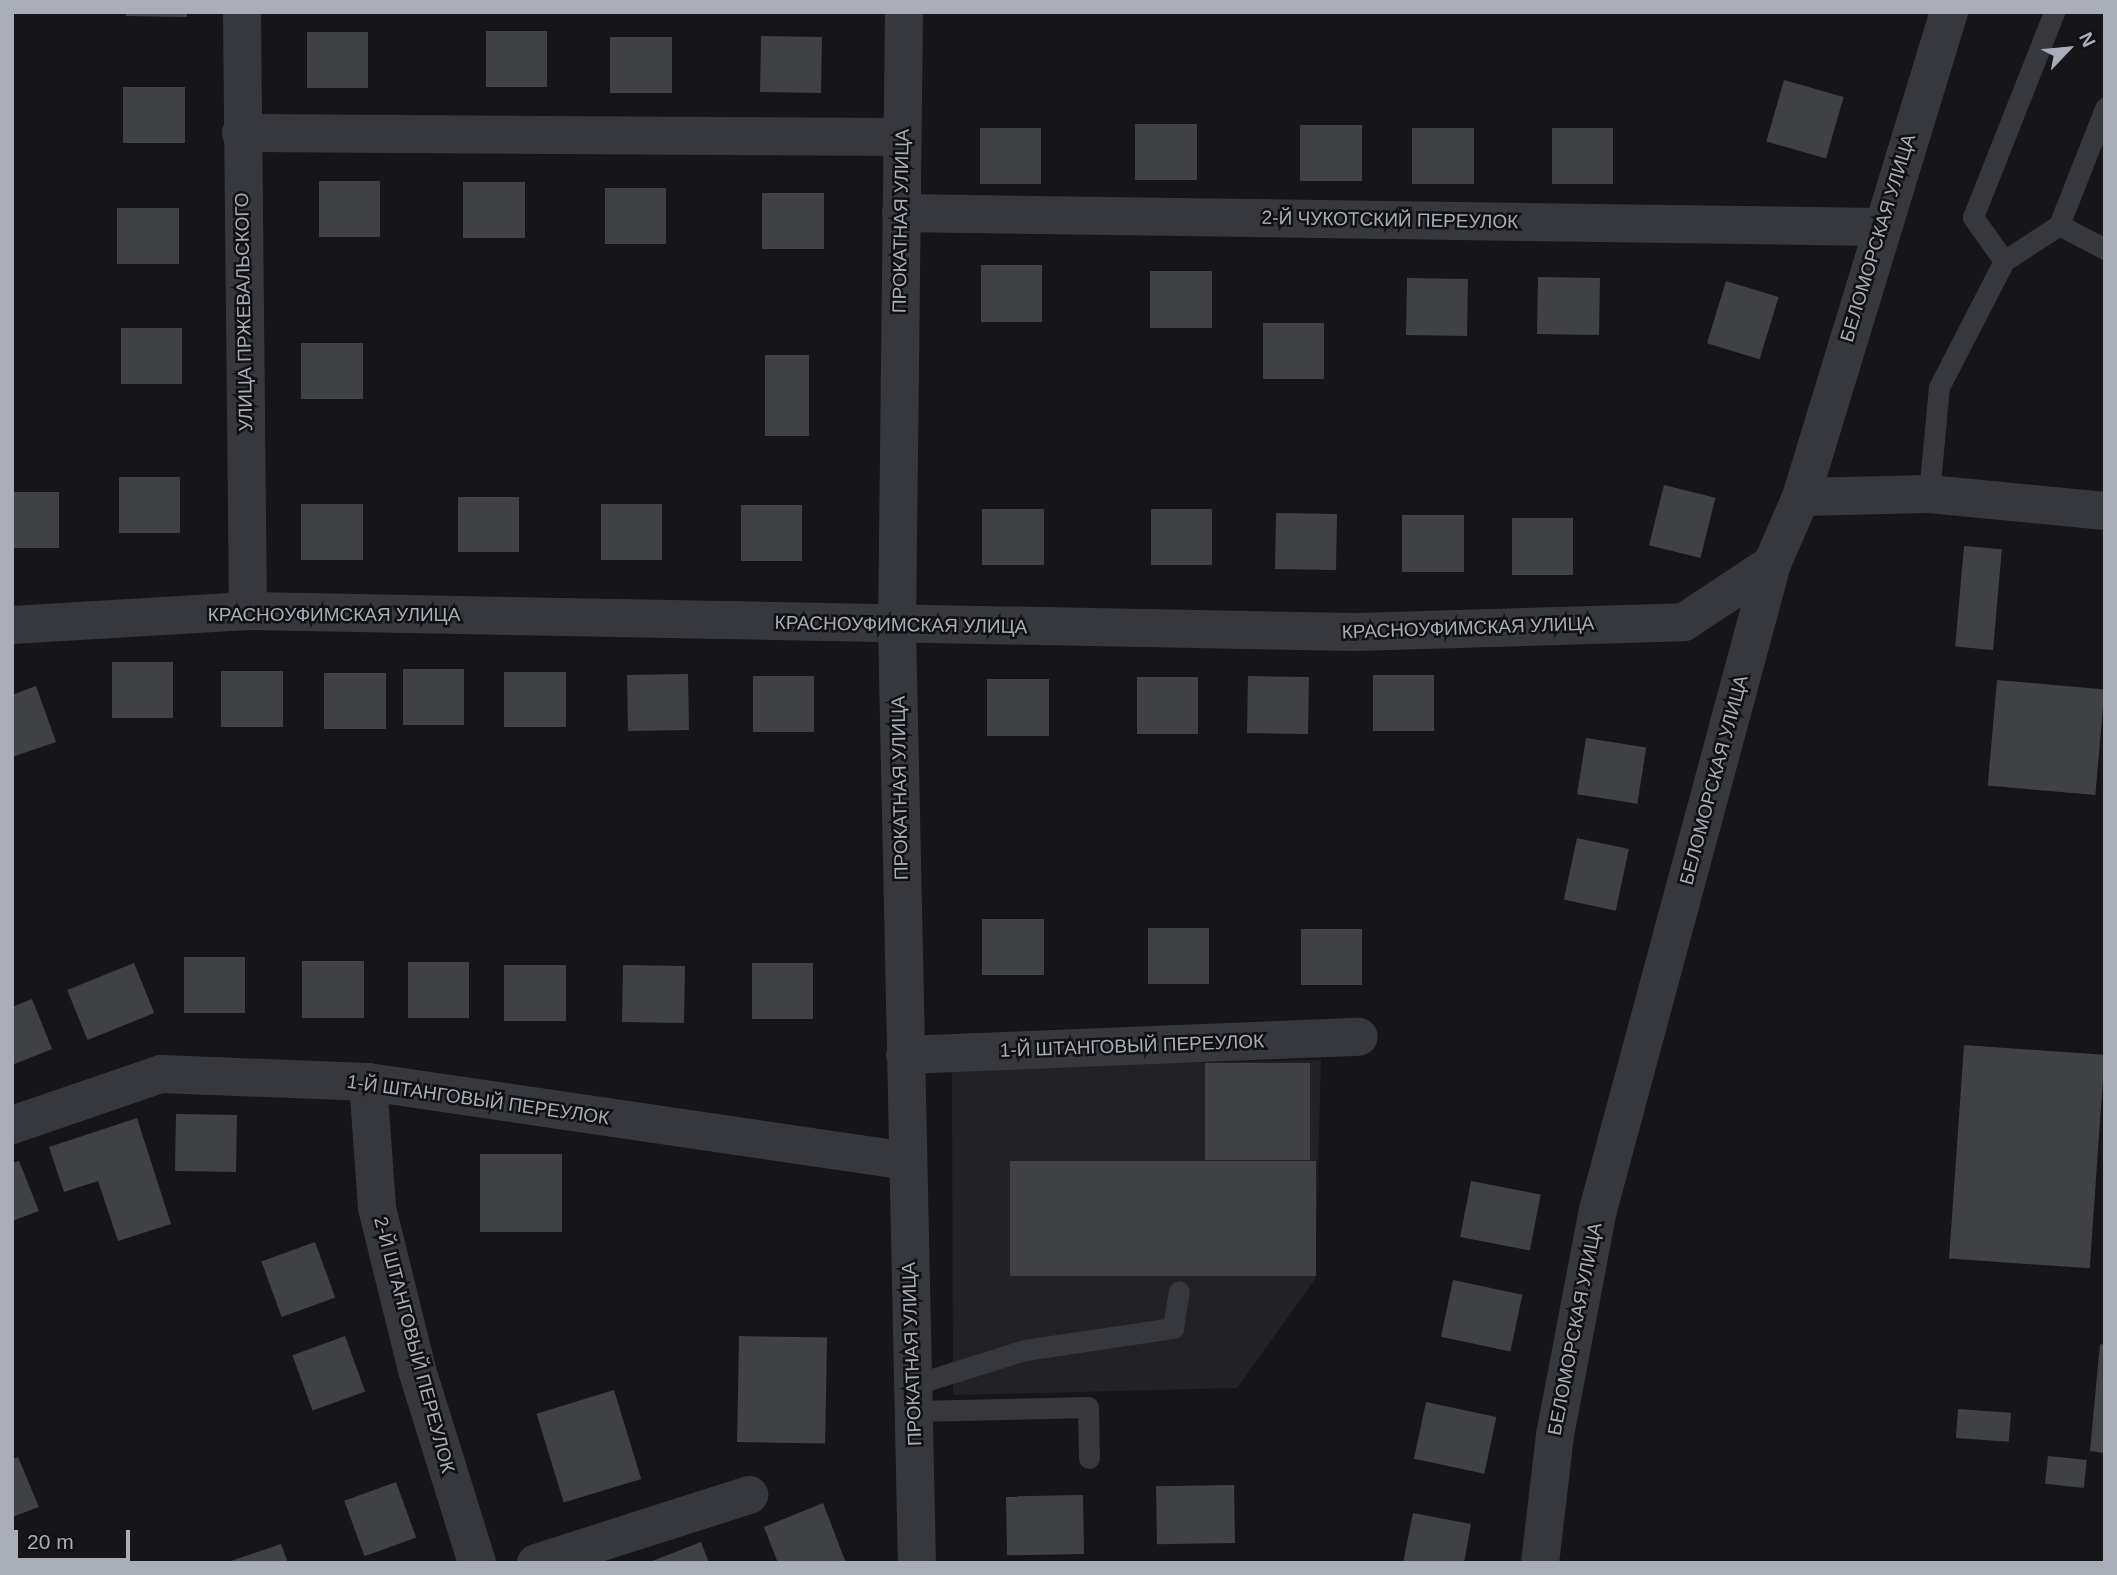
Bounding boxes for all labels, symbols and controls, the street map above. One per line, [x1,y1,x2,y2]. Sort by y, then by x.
north arrow [2033,14,2103,84]
text: N [2075,29,2100,50]
street label: ПРОКАТНАЯ УЛИЦА [888,129,914,313]
street label: БЕЛОМОРСКАЯ УЛИЦА [1835,131,1921,345]
street label: УЛИЦА ПРЖЕВАЛЬСКОГО [231,192,257,432]
street label: 2-Й ЧУКОТСКИЙ ПЕРЕУЛОК [1262,206,1518,234]
street label: КРАСНОУФИМСКАЯ УЛИЦА [208,604,460,626]
street label: КРАСНОУФИМСКАЯ УЛИЦА [774,611,1028,639]
street label: КРАСНОУФИМСКАЯ УЛИЦА [1341,612,1595,644]
street label: БЕЛОМОРСКАЯ УЛИЦА [1675,673,1753,887]
street label: ПРОКАТНАЯ УЛИЦА [887,696,913,880]
street label: 1-Й ШТАНГОВЫЙ ПЕРЕУЛОК [999,1030,1265,1062]
street label: 1-Й ШТАНГОВЫЙ ПЕРЕУЛОК [345,1070,611,1130]
street label: 2-Й ШТАНГОВЫЙ ПЕРЕУЛОК [369,1214,459,1476]
street label: БЕЛОМОРСКАЯ УЛИЦА [1543,1221,1607,1437]
street label: ПРОКАТНАЯ УЛИЦА [897,1262,927,1446]
scale bar [18,1516,133,1560]
text: 20 m [27,1530,74,1553]

